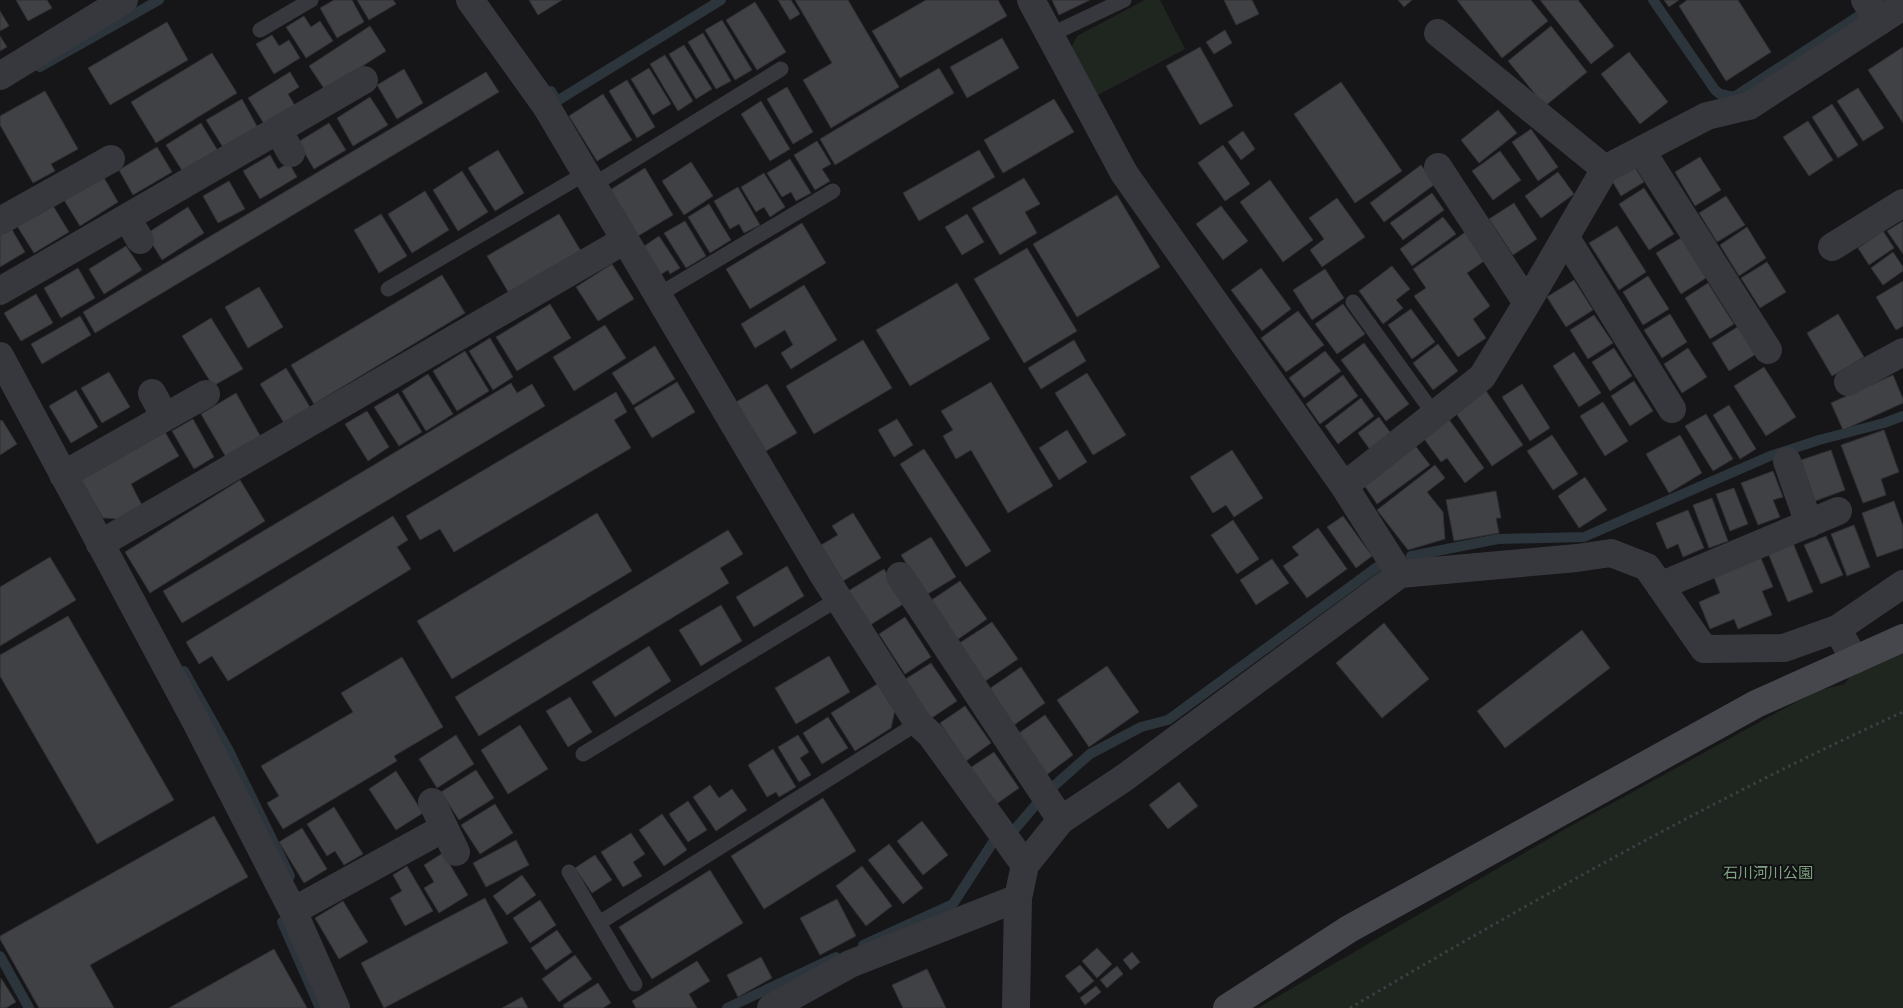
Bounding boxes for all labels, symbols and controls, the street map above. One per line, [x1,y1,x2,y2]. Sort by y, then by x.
park label: 石川河川公園 [1723,864,1813,882]

